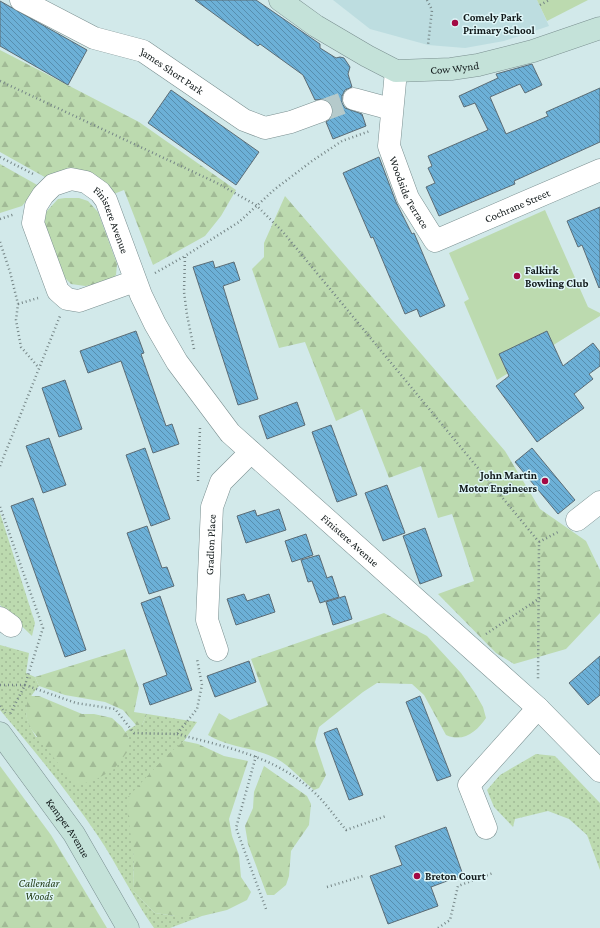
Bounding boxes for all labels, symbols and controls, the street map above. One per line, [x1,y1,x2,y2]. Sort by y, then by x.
place label: Comely Park Primary School [463,11,535,36]
marker: Comely Park Primary School [450,18,460,28]
street label: James Short Park [138,44,207,97]
street label: Cow Wynd [430,59,480,76]
street label: Woodside Terrace [387,155,432,231]
street label: Finistere Avenue [91,183,131,255]
street label: Cochrane Street [483,186,552,225]
place label: Falkirk Bowling Club [525,264,588,289]
marker: Falkirk Bowling Club [512,271,522,281]
place label: John Martin Motor Engineers [459,469,538,494]
marker: John Martin Motor Engineers [540,476,550,486]
street label: Finistere Avenue [319,511,381,569]
street label: Gradlon Place [203,514,218,575]
street label: Kemper Avenue [44,796,92,860]
place label: Breton Court [425,870,486,882]
marker: Breton Court [412,871,422,881]
park label: Callendar Woods [19,877,61,902]

